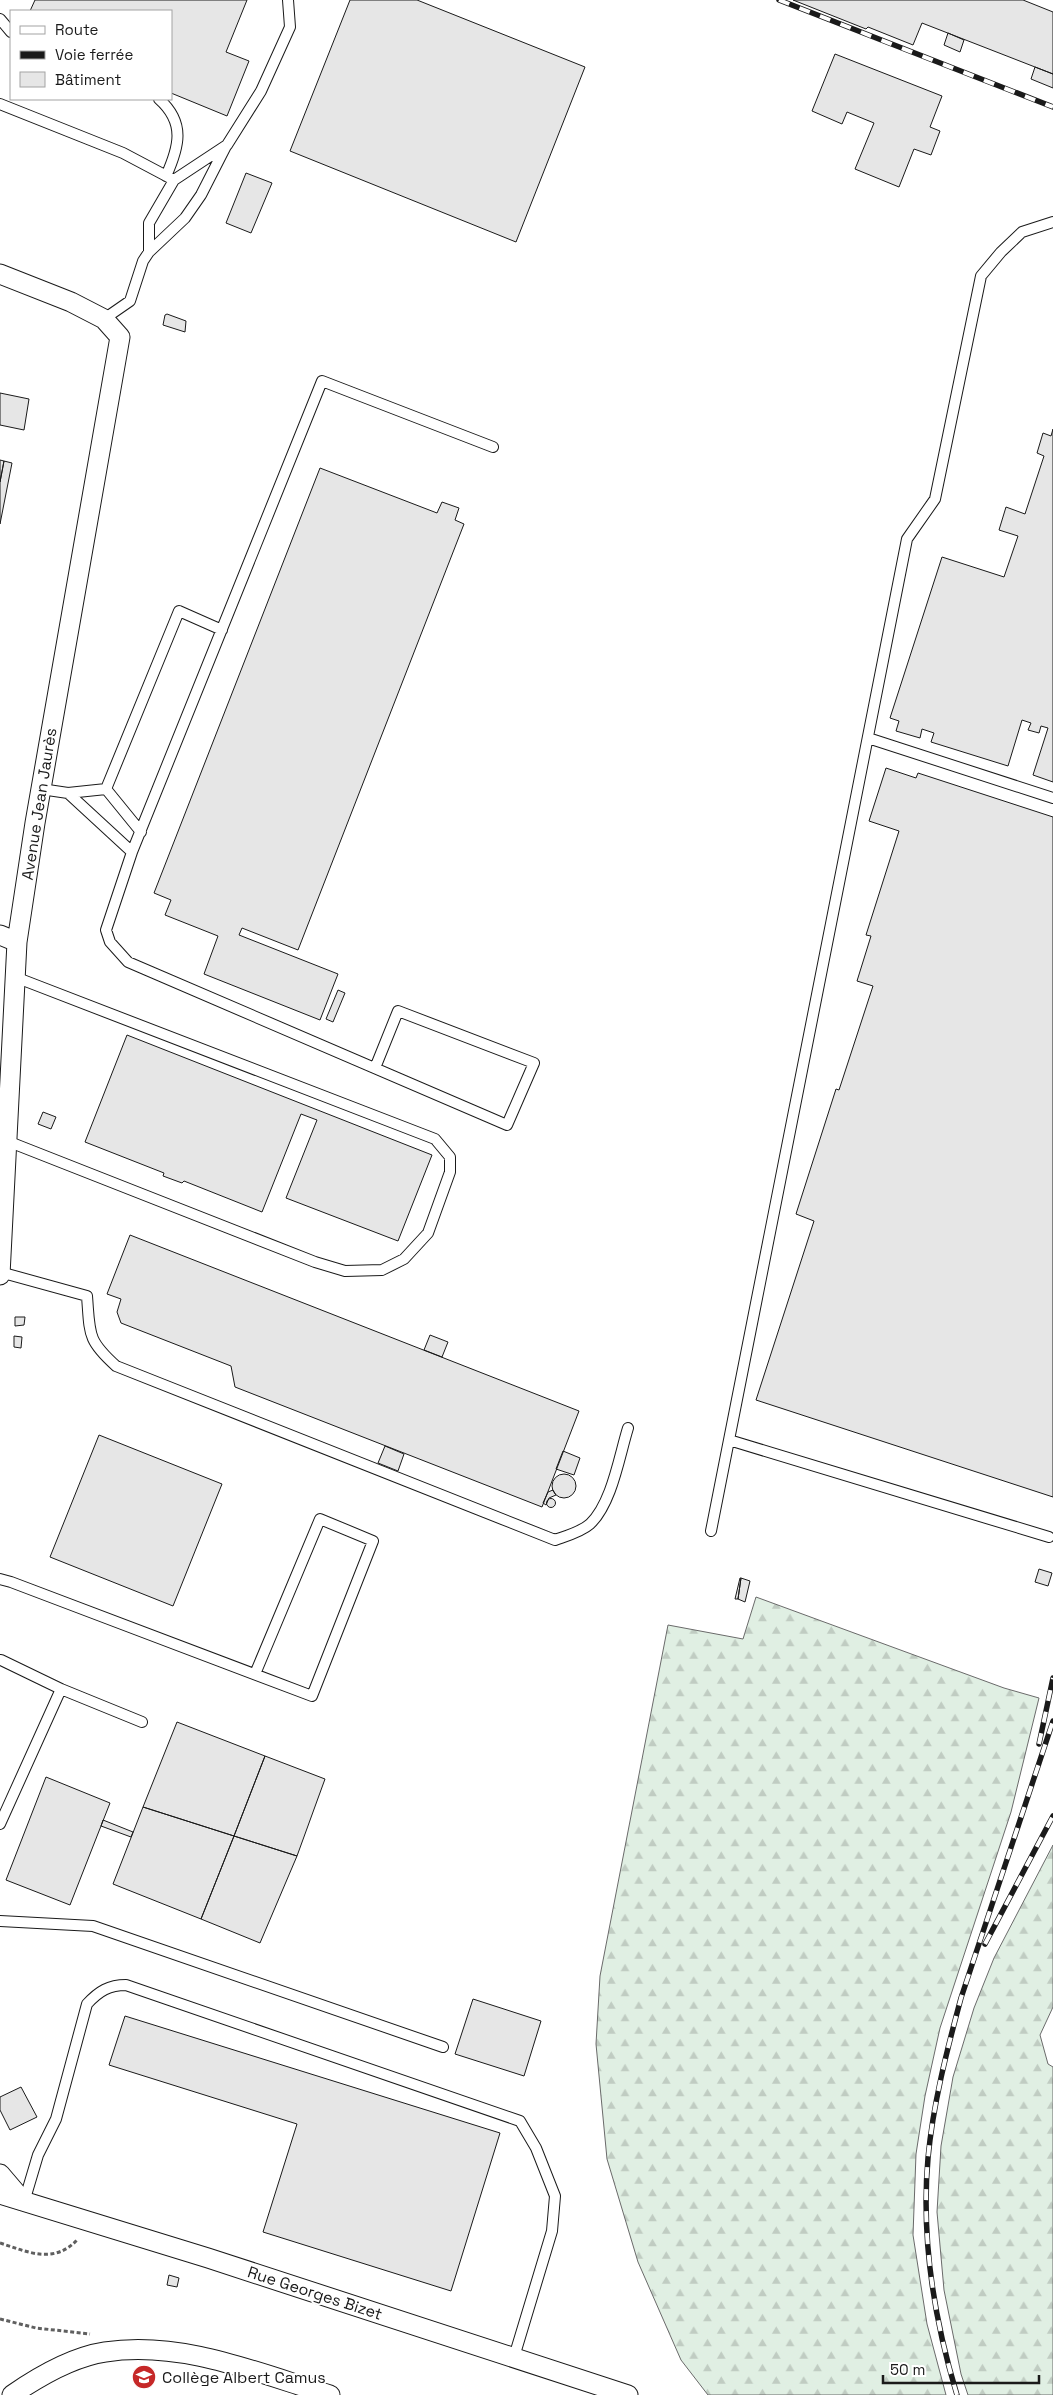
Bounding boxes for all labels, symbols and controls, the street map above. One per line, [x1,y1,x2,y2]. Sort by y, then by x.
legend [10,10,172,100]
text: Route [55,20,99,39]
text: Voie ferrée [55,45,133,64]
text: Bâtiment [55,70,121,89]
street label: Avenue Jean Jaurès [17,726,61,882]
street label: Rue Georges Bizet [245,2261,385,2325]
scale bar [883,2352,1039,2384]
text: 50 m [890,2360,925,2379]
school or university icon: Collège Albert Camus [131,2364,157,2390]
place label: Collège Albert Camus [162,2367,326,2388]

